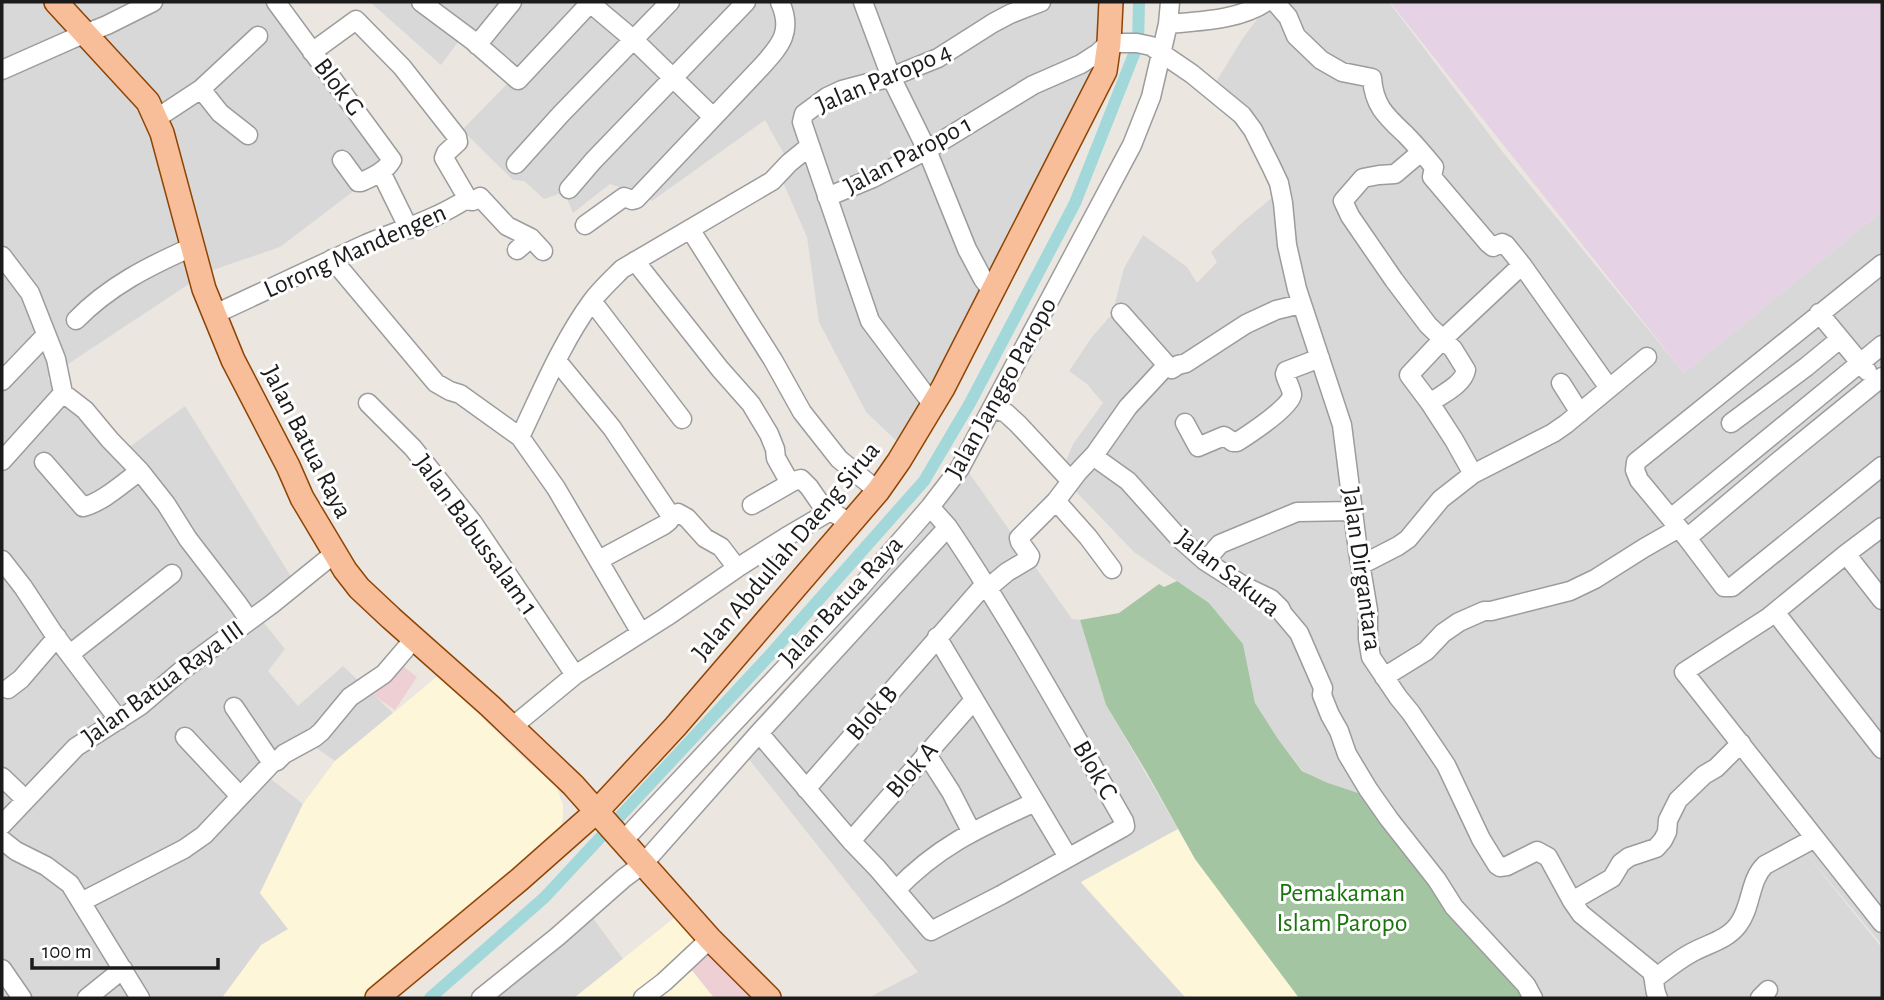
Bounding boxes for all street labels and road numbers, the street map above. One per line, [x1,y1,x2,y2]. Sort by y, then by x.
street label: Jalan Paropo 4 [813,38,955,118]
street label: Blok G [309,53,369,121]
street label: Jalan Paropo 1 [840,111,976,199]
street label: Lorong Mandengen [260,199,450,303]
street label: Jalan Janggo Paropo [941,293,1061,483]
street label: Jalan Batua Raya [257,361,357,523]
street label: Jalan Abdullah Daeng Sirua [687,437,885,665]
street label: Jalan Babussalam 1 [409,450,543,620]
street label: Jalan Dirgantara [1338,486,1386,652]
street label: Jalan Sakura [1171,525,1285,621]
street label: Jalan Batua Raya [774,531,908,671]
street label: Jalan Batua Raya III [77,616,249,750]
street label: Blok B [841,681,903,745]
street label: Blok C [1068,736,1122,804]
street label: Blok A [881,737,943,803]

